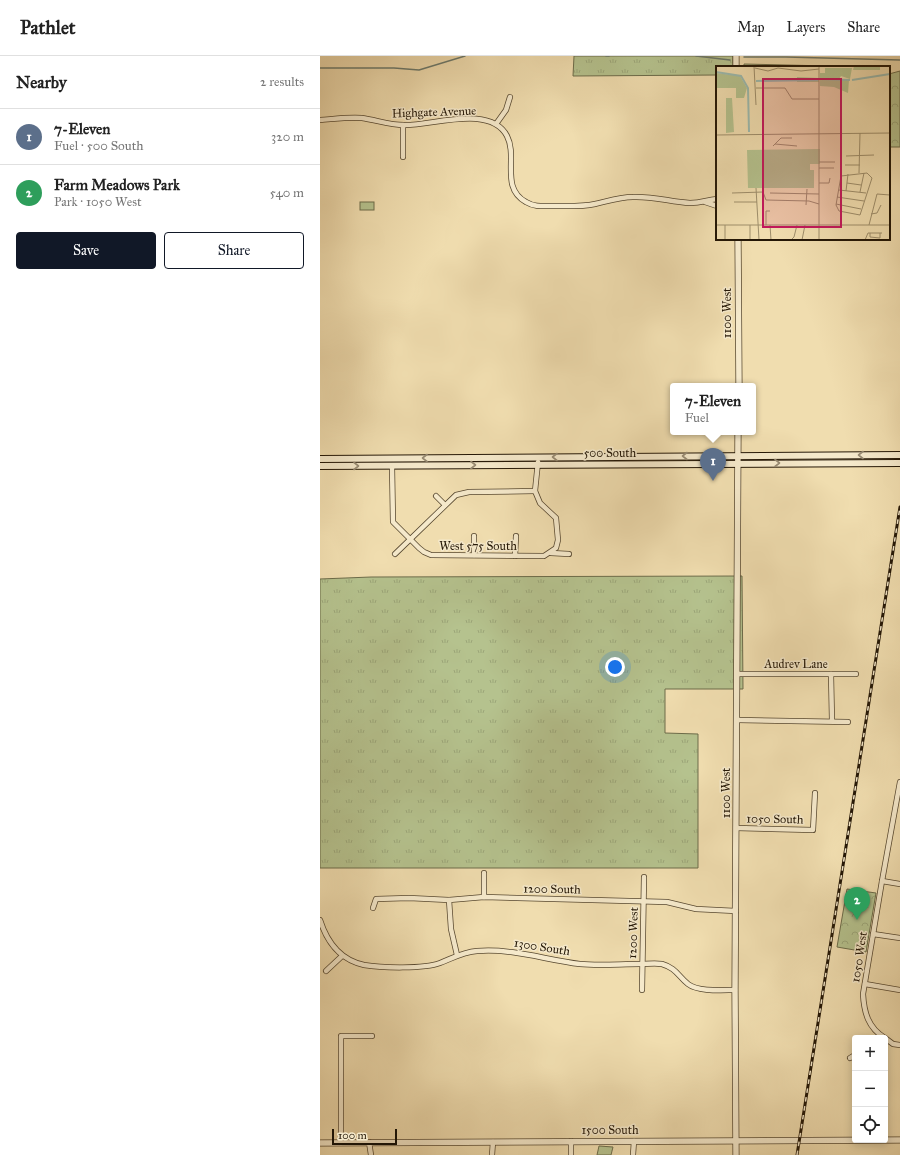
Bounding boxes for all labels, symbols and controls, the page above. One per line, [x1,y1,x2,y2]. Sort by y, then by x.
text: Pathlet [20,16,76,39]
text: Map [737,19,765,36]
text: Layers [787,19,825,36]
text: Share [847,19,880,36]
inset map [716,66,890,240]
text: Nearby [16,72,67,93]
text: 2 results [260,74,304,90]
street label: Highgate Avenue [392,104,476,121]
text: 7-Eleven [54,120,110,138]
text: 1 [26,129,32,145]
text: 320 m [271,129,304,145]
text: Fuel · 500 South [54,138,144,154]
text: Farm Meadows Park [54,176,180,194]
text: 2 [26,185,32,201]
text: 540 m [270,185,304,201]
text: Park · 1050 West [54,194,142,210]
button: Save [16,232,156,269]
button: Share [164,232,304,269]
street label: 1100 West [720,287,734,338]
popup [670,383,756,435]
text: 7-Eleven [685,392,741,410]
text: Fuel [685,410,709,426]
street label: 500 South [584,446,637,460]
pin: 1 [700,448,726,481]
one-way arrow [858,451,864,459]
one-way arrow [682,452,688,460]
one-way arrow [552,453,558,461]
one-way arrow [422,454,428,462]
one-way arrow [774,459,780,467]
one-way arrow [470,461,476,469]
one-way arrow [353,462,359,470]
street label: West 575 South [439,539,517,553]
your location [605,657,625,677]
street label: Audrev Lane [763,657,828,671]
street label: 1100 West [719,767,733,818]
street label: 1050 South [746,812,804,827]
street label: 1200 South [523,881,581,897]
pin: 2 [844,887,870,920]
street label: 1200 West [625,906,641,959]
street label: 1050 West [848,930,870,983]
street label: 1300 South [513,936,571,958]
map controls [852,1035,888,1143]
button: + [852,1035,888,1071]
button: − [852,1071,888,1107]
button: locate [852,1107,888,1143]
street label: 1500 South [581,1123,639,1137]
scale bar [332,1127,397,1146]
text: 100 m [338,1129,367,1142]

